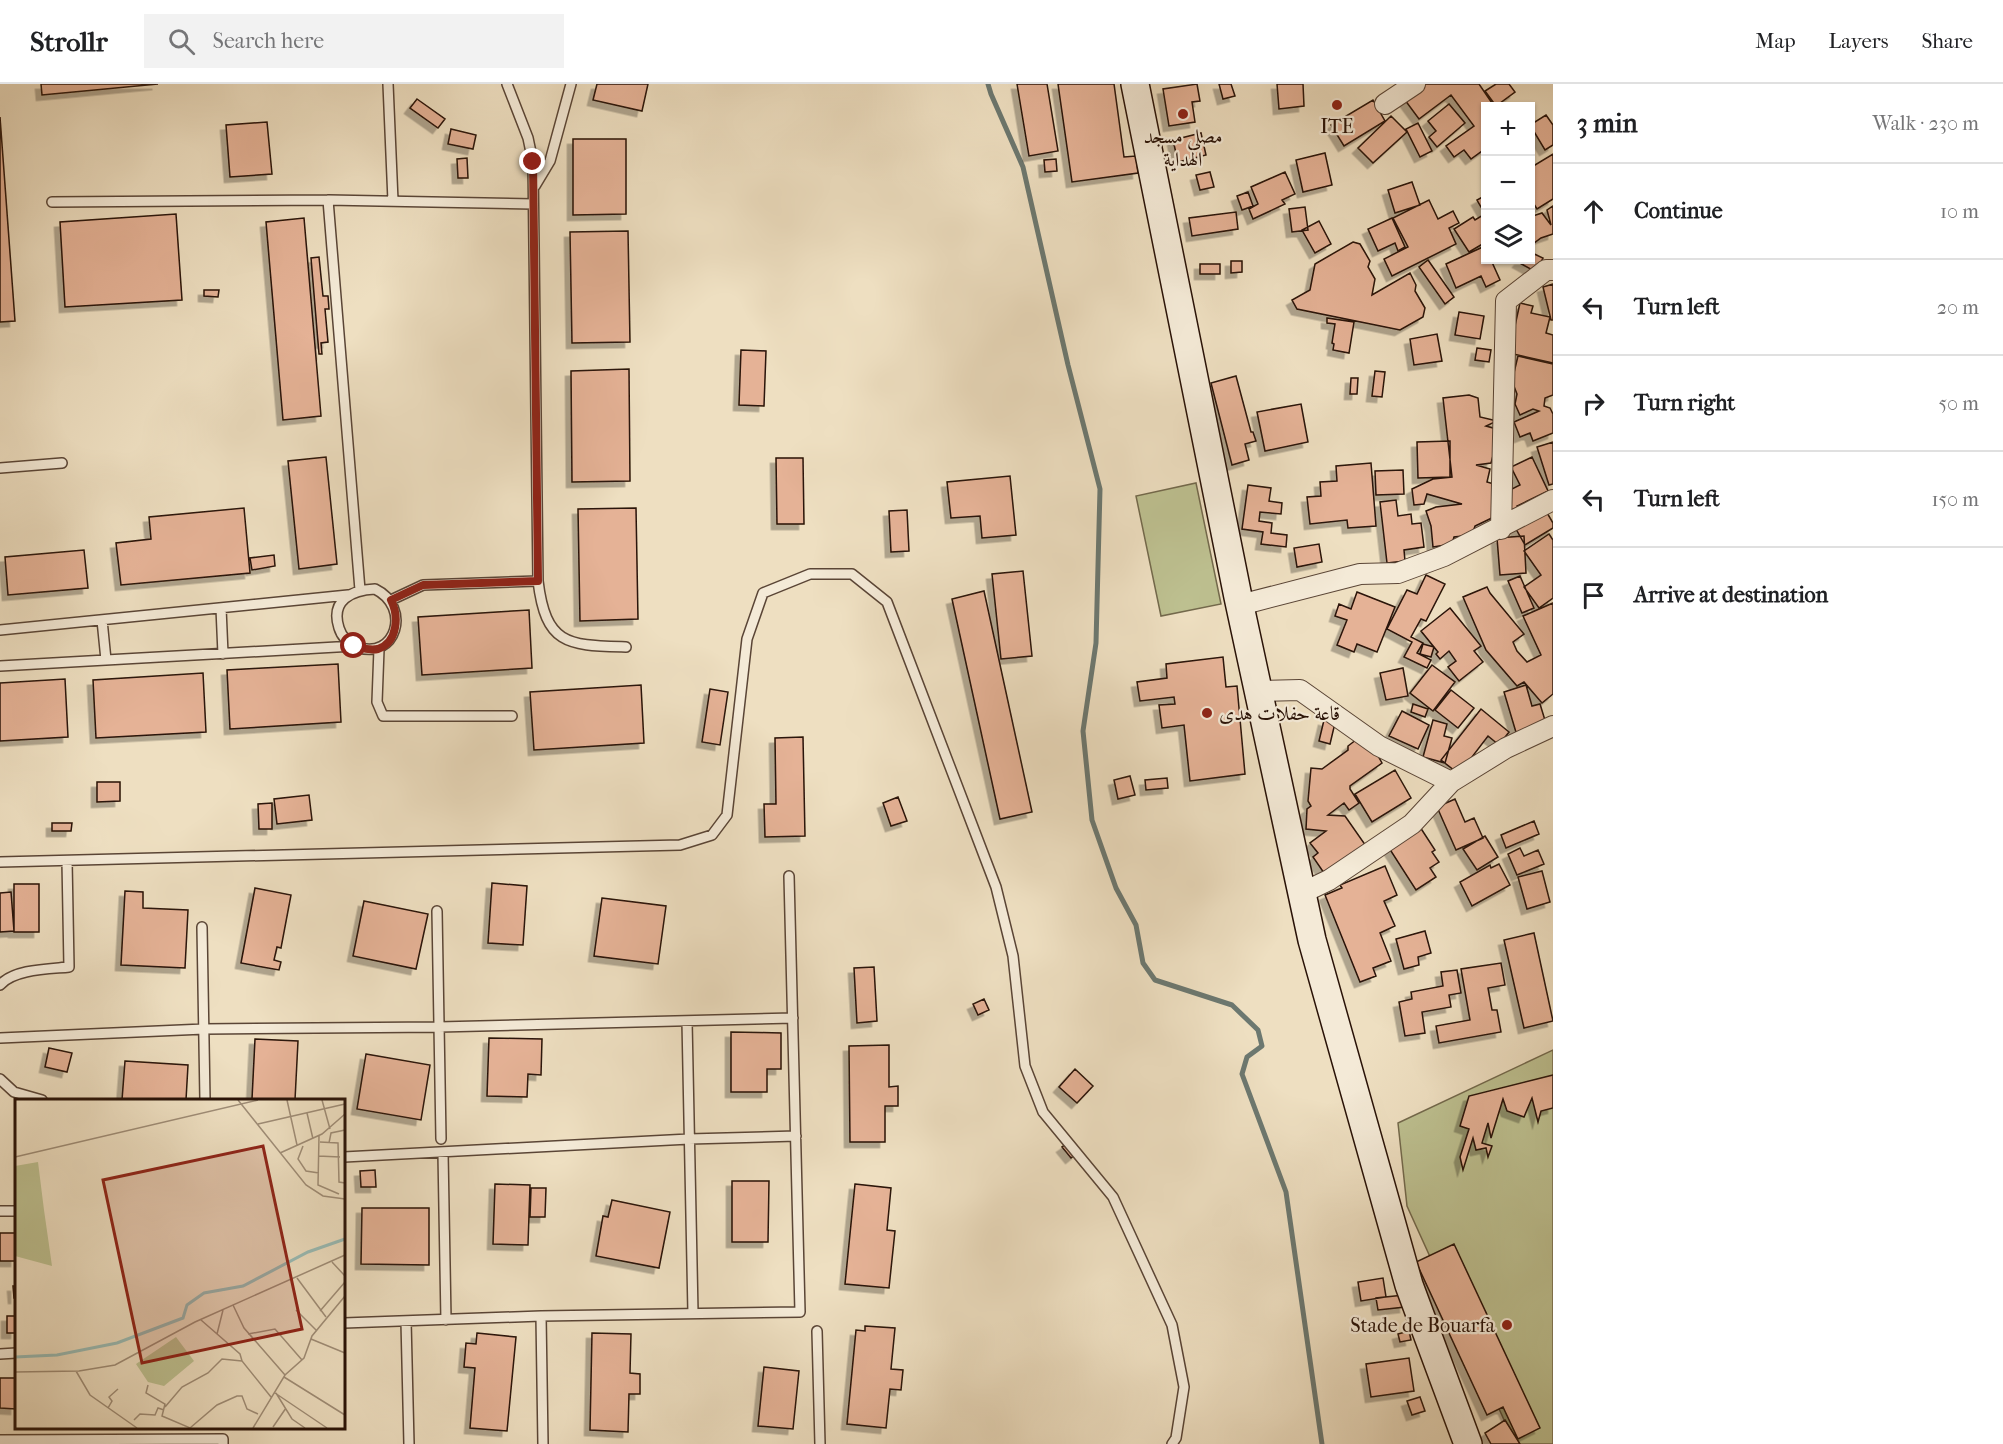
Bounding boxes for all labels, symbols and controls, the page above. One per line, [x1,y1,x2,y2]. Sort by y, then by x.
search box [144,14,564,68]
text: Strollr [30,25,108,58]
icon: search [165,25,198,58]
text: Search here [213,28,324,54]
text: Map [1755,29,1796,53]
text: Layers [1829,29,1888,53]
text: Share [1921,29,1973,53]
marker: ITE [1330,98,1344,112]
map controls [1481,102,1535,264]
button: + [1481,102,1535,156]
marker: مصلى مسجد الهداية [1176,107,1190,121]
text: 3 min [1577,108,1638,139]
text: Walk · 230 m [1873,112,1979,135]
place label: ITE [1320,115,1354,138]
place label: مصلى مسجد الهداية [1143,125,1223,172]
route end [519,148,545,174]
button: − [1481,156,1535,210]
icon: ahead [1577,195,1610,228]
text: Continue [1634,198,1723,224]
text: 10 m [1940,200,1979,223]
button: layers [1481,210,1535,264]
icon: left [1577,291,1610,324]
text: Turn left [1634,294,1720,320]
text: 20 m [1937,296,1979,319]
icon: right [1577,387,1610,420]
text: Turn right [1634,390,1735,416]
text: 50 m [1938,392,1979,415]
icon: left [1577,483,1610,516]
text: Turn left [1634,486,1720,512]
text: 150 m [1931,488,1979,511]
icon: arrive [1577,579,1610,612]
text: Arrive at destination [1634,582,1828,608]
route start [340,632,366,658]
place label: قاعة حفلات هدى [1219,702,1340,725]
marker: قاعة حفلات هدى [1200,706,1214,720]
inset map [15,1099,345,1429]
place label: Stade de Bouarfa [1350,1314,1496,1337]
marker: Stade de Bouarfa [1500,1318,1514,1332]

